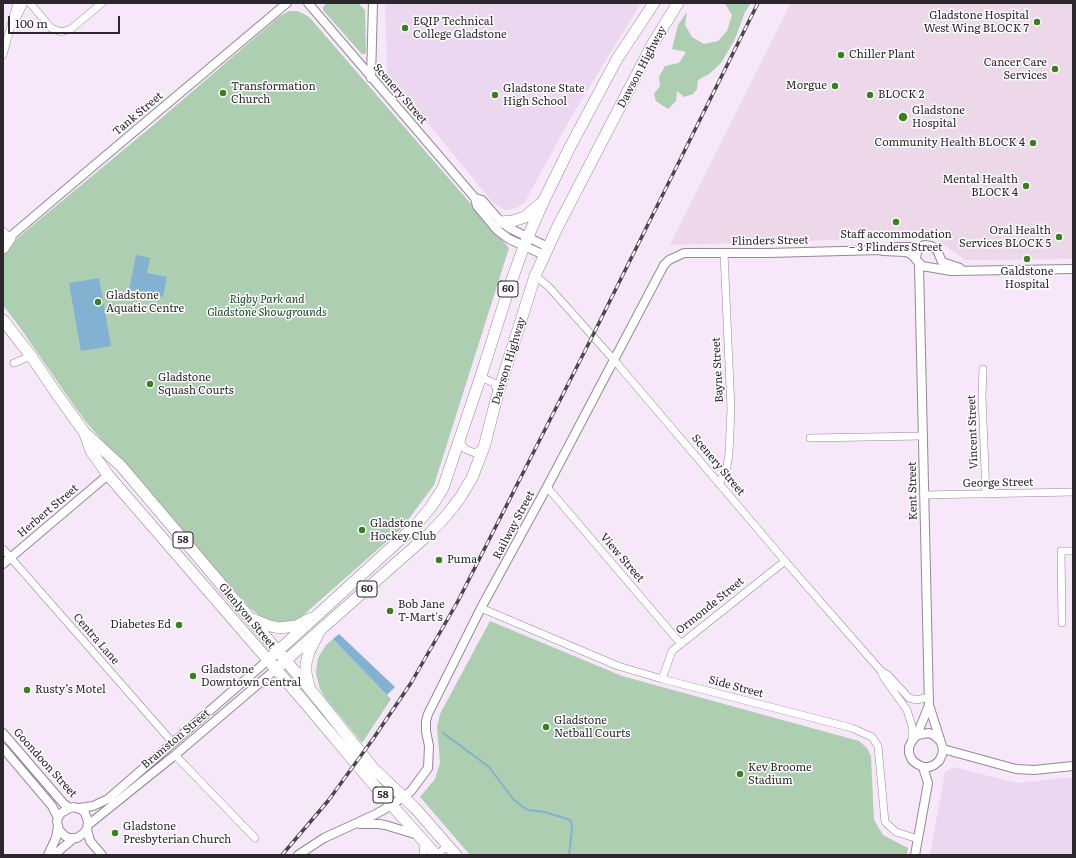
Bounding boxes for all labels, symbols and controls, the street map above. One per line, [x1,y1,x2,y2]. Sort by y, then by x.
scale bar [10,8,122,34]
place label: Gladstone Hospital West Wing BLOCK 7 [924,9,1029,35]
text: 100 m [15,14,48,32]
place label: EQIP Technical College Gladstone [413,15,507,41]
marker: Gladstone Hospital West Wing BLOCK 7 [1032,17,1042,27]
marker: EQIP Technical College Gladstone [400,23,410,33]
street label: Dawson Highway [615,24,669,110]
place label: Chiller Plant [849,48,915,62]
marker: Chiller Plant [836,50,846,60]
place label: Cancer Care Services [984,56,1047,82]
street label: Scenery Street [370,61,430,127]
marker: Cancer Care Services [1050,64,1060,74]
place label: Morgue [786,79,827,93]
place label: Transformation Church [231,80,316,106]
marker: Morgue [830,81,840,91]
place label: Gladstone State High School [503,82,585,108]
marker: Transformation Church [218,88,228,98]
place label: BLOCK 2 [878,88,924,102]
street label: Tank Street [110,89,166,139]
marker: Gladstone State High School [490,90,500,100]
marker: BLOCK 2 [865,90,875,100]
place label: Gladstone Hospital [912,104,965,130]
marker: Gladstone Hospital [897,111,909,123]
place label: Community Health BLOCK 4 [875,136,1025,150]
marker: Community Health BLOCK 4 [1028,138,1038,148]
place label: Mental Health BLOCK 4 [942,173,1018,199]
marker: Mental Health BLOCK 4 [1021,181,1031,191]
marker: Staff accommodation – 3 Flinders Street [891,217,901,227]
place label: Oral Health Services BLOCK 5 [959,224,1051,250]
place label: Staff accommodation – 3 Flinders Street [840,228,952,254]
marker: Oral Health Services BLOCK 5 [1054,232,1064,242]
street label: Flinders Street [731,234,809,248]
marker: Galdstone Hospital [1022,254,1032,264]
place label: Galdstone Hospital [1000,265,1054,291]
road number: 60 [498,281,518,297]
place label: Gladstone Aquatic Centre [106,289,184,315]
park label: Rigby Park and Gladstone Showgrounds [207,293,327,319]
marker: Gladstone Aquatic Centre [93,297,103,307]
street label: Dawson Highway [489,316,529,406]
street label: Bayne Street [710,337,726,403]
place label: Gladstone Squash Courts [158,371,234,397]
marker: Gladstone Squash Courts [145,379,155,389]
street label: Vincent Street [965,394,981,470]
street label: Scenery Street [689,432,747,498]
street label: Kent Street [906,462,920,520]
street label: George Street [962,476,1034,490]
street label: Herbert Street [15,482,81,540]
street label: Railway Street [490,489,538,561]
place label: Gladstone Hockey Club [370,517,436,543]
marker: Gladstone Hockey Club [357,525,367,535]
street label: View Street [597,531,647,585]
road number: 58 [173,532,193,548]
place label: Puma [447,553,477,567]
marker: Puma [434,555,444,565]
street label: Ormonde Street [673,575,747,637]
street label: Glenlyon Street [216,581,278,651]
road number: 60 [357,581,377,597]
place label: Bob Jane T-Mart's [398,598,445,624]
marker: Bob Jane T-Mart's [385,606,395,616]
street label: Centra Lane [70,611,122,667]
place label: Diabetes Ed [110,618,171,632]
marker: Diabetes Ed [174,620,184,630]
place label: Gladstone Downtown Central [201,663,301,689]
marker: Gladstone Downtown Central [188,671,198,681]
street label: Side Street [707,673,765,701]
place label: Rusty’s Motel [35,683,106,697]
marker: Rusty’s Motel [22,685,32,695]
street label: Bramston Street [139,707,213,771]
place label: Gladstone Netball Courts [554,714,630,740]
marker: Gladstone Netball Courts [541,722,551,732]
street label: Goondoon Street [10,726,80,800]
place label: Kev Broome Stadium [748,761,812,787]
marker: Kev Broome Stadium [735,769,745,779]
road number: 58 [373,787,393,803]
place label: Gladstone Presbyterian Church [123,820,231,846]
marker: Gladstone Presbyterian Church [110,828,120,838]

